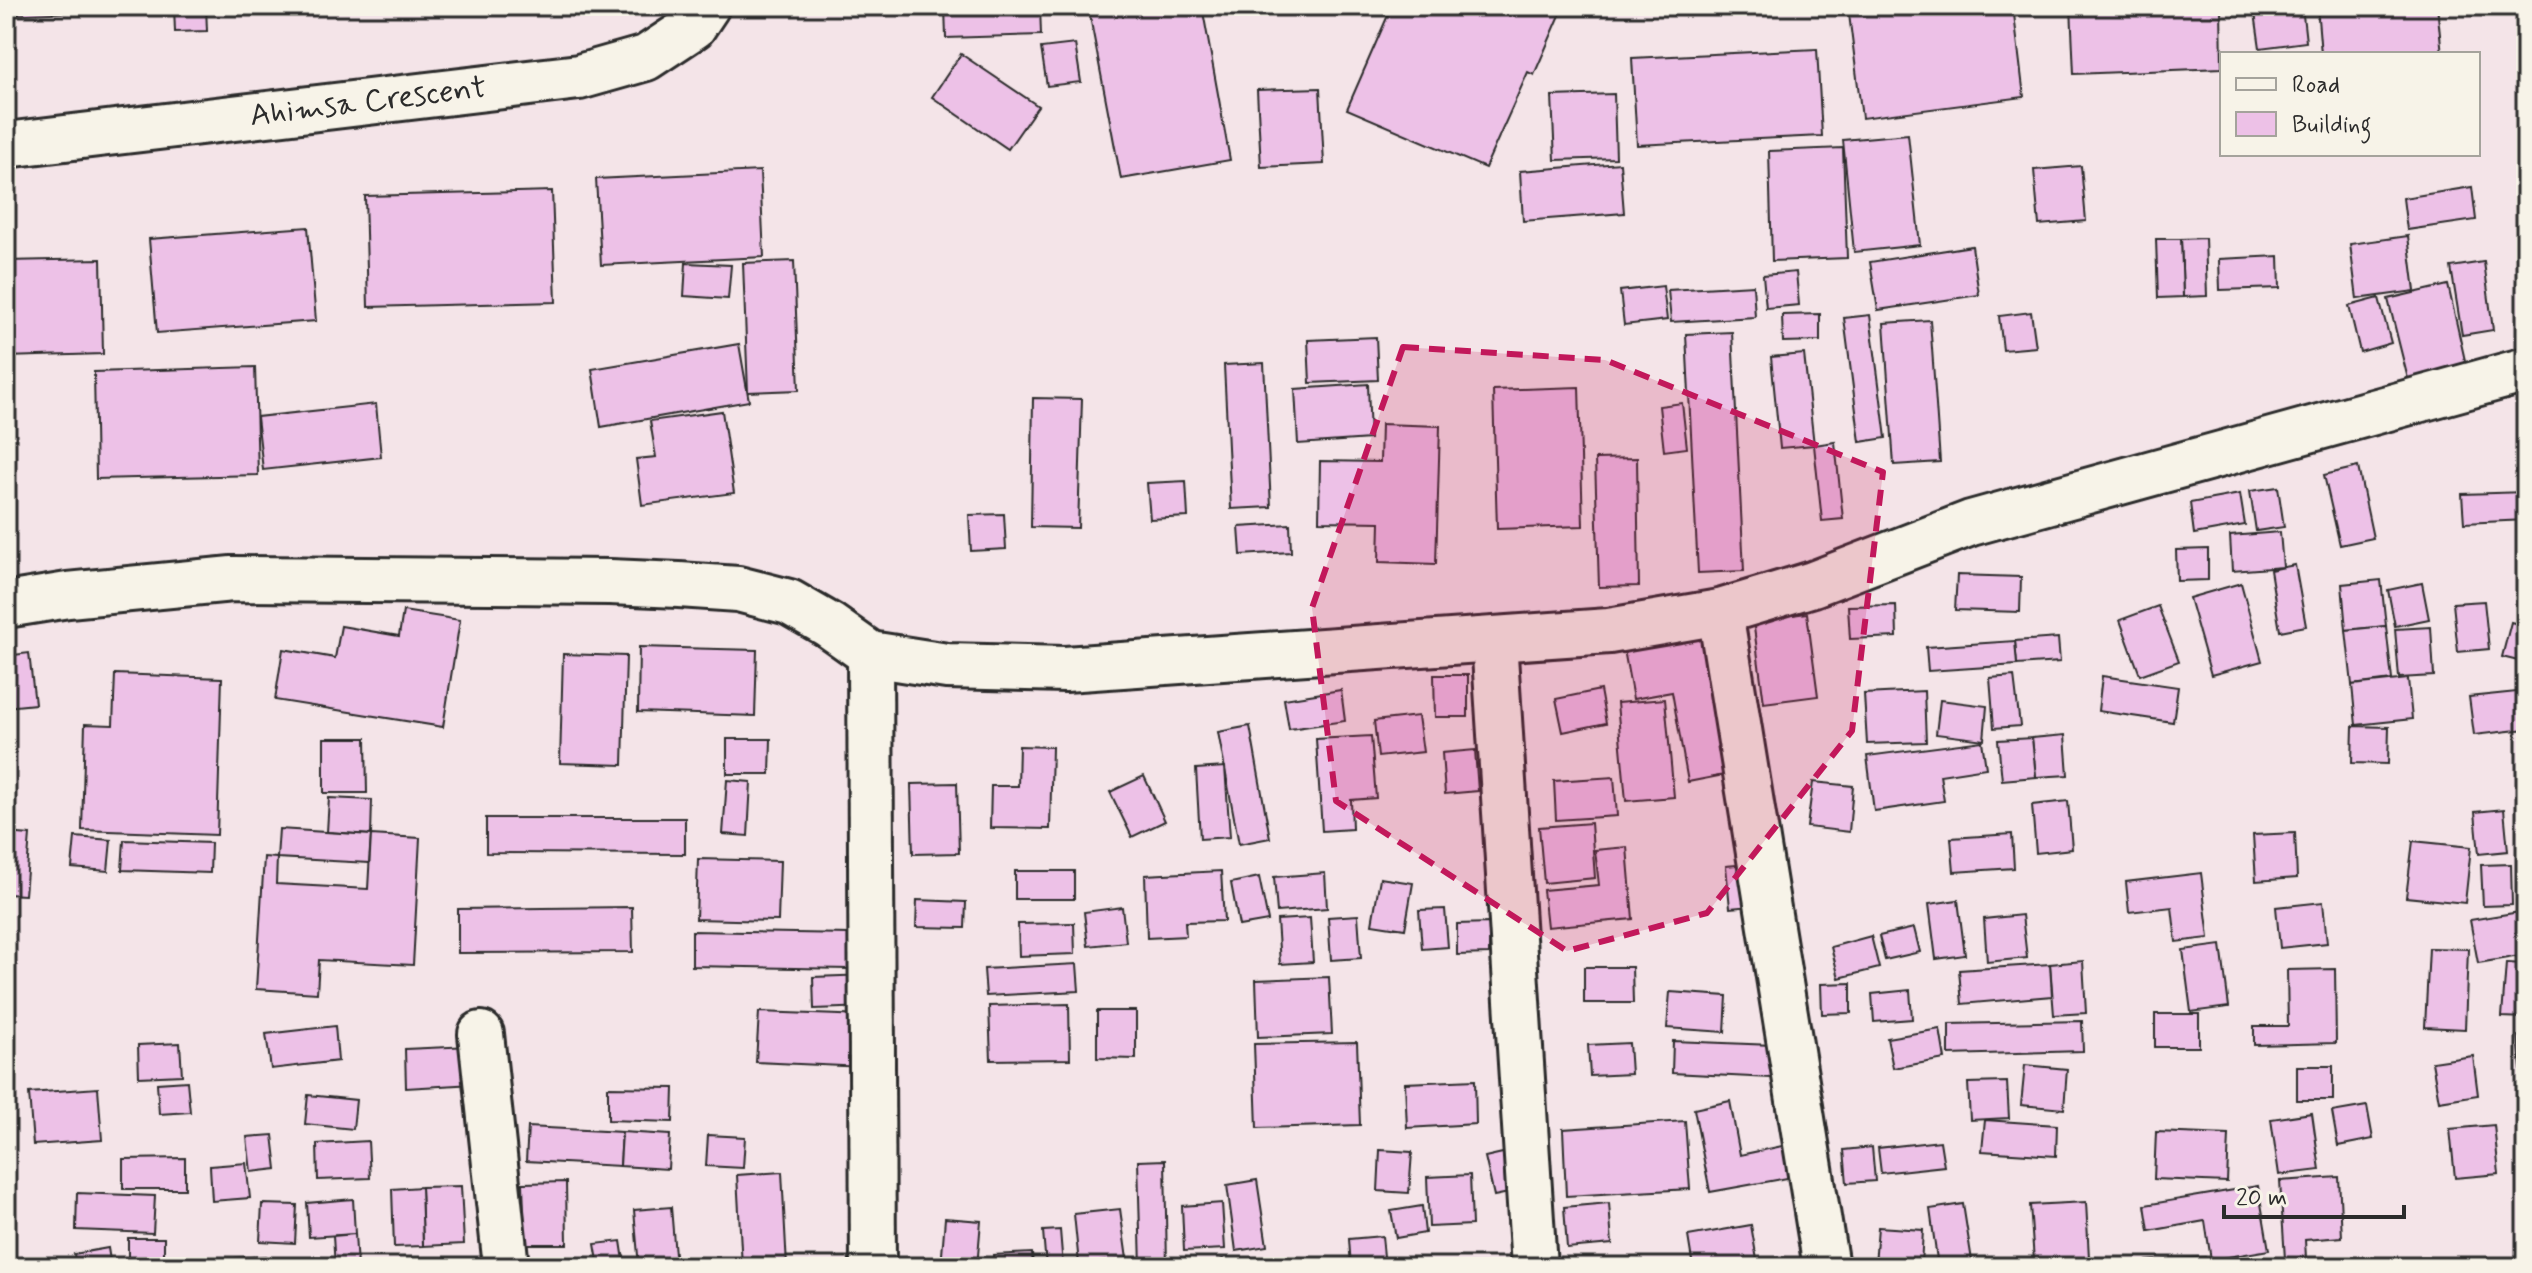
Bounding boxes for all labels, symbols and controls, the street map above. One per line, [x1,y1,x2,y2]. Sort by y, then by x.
legend [2220,52,2480,156]
street label: Ahimsa Crescent [247,67,489,137]
text: Road [2292,70,2340,101]
text: Building [2292,110,2372,144]
scale bar [2224,1169,2404,1219]
text: 20 m [2236,1183,2287,1214]

